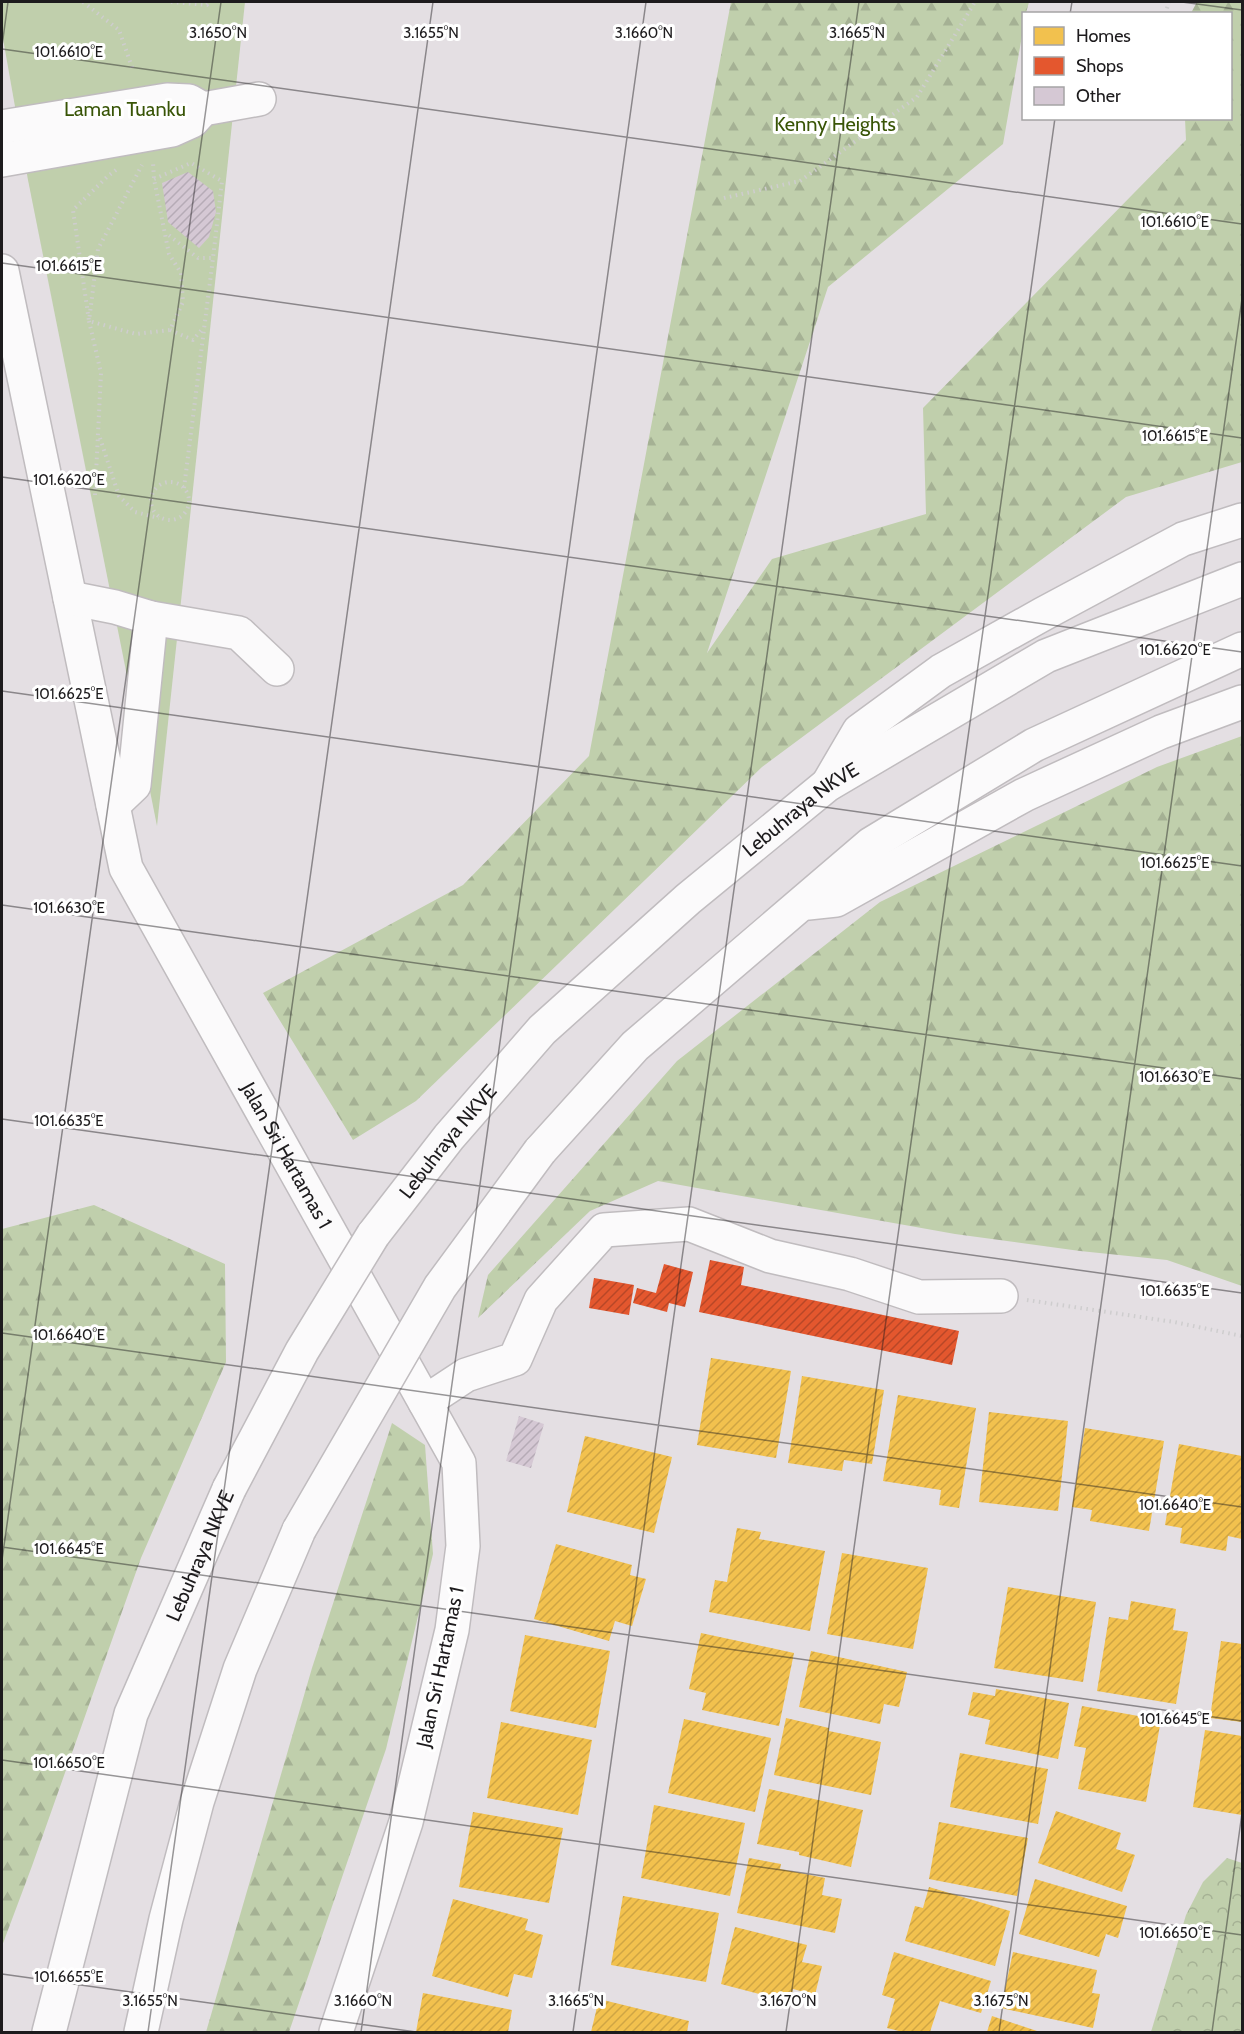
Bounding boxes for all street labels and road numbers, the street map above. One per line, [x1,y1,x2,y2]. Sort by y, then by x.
street label: Lebuhraya NKVE [737,757,863,862]
street label: Jalan Sri Hartamas 1 [236,1077,337,1233]
street label: Lebuhraya NKVE [394,1079,502,1203]
street label: Lebuhraya NKVE [161,1486,239,1625]
street label: Jalan Sri Hartamas 1 [411,1584,469,1751]

